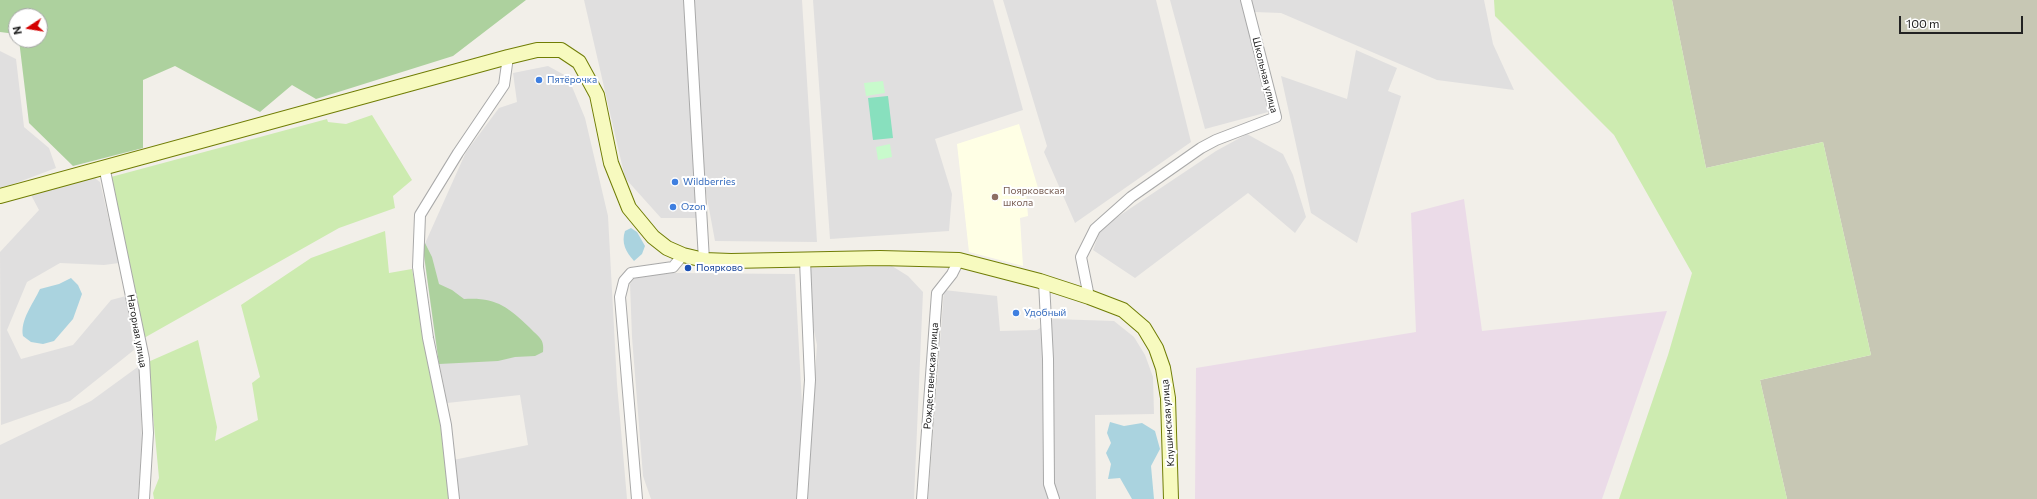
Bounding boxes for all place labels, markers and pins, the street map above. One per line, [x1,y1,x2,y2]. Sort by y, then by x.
place label: Пятёрочка [547,74,597,86]
marker: Пятёрочка [534,75,544,85]
place label: Wildberries [683,176,736,188]
marker: Wildberries [670,177,680,187]
place label: Поярковская школа [1003,185,1065,208]
marker: Поярковская школа [990,192,1000,202]
place label: Ozon [681,201,706,213]
marker: Ozon [668,202,678,212]
place label: Поярково [696,262,743,274]
marker: Поярково [683,263,693,273]
place label: Удобный [1024,307,1066,319]
marker: Удобный [1011,308,1021,318]

